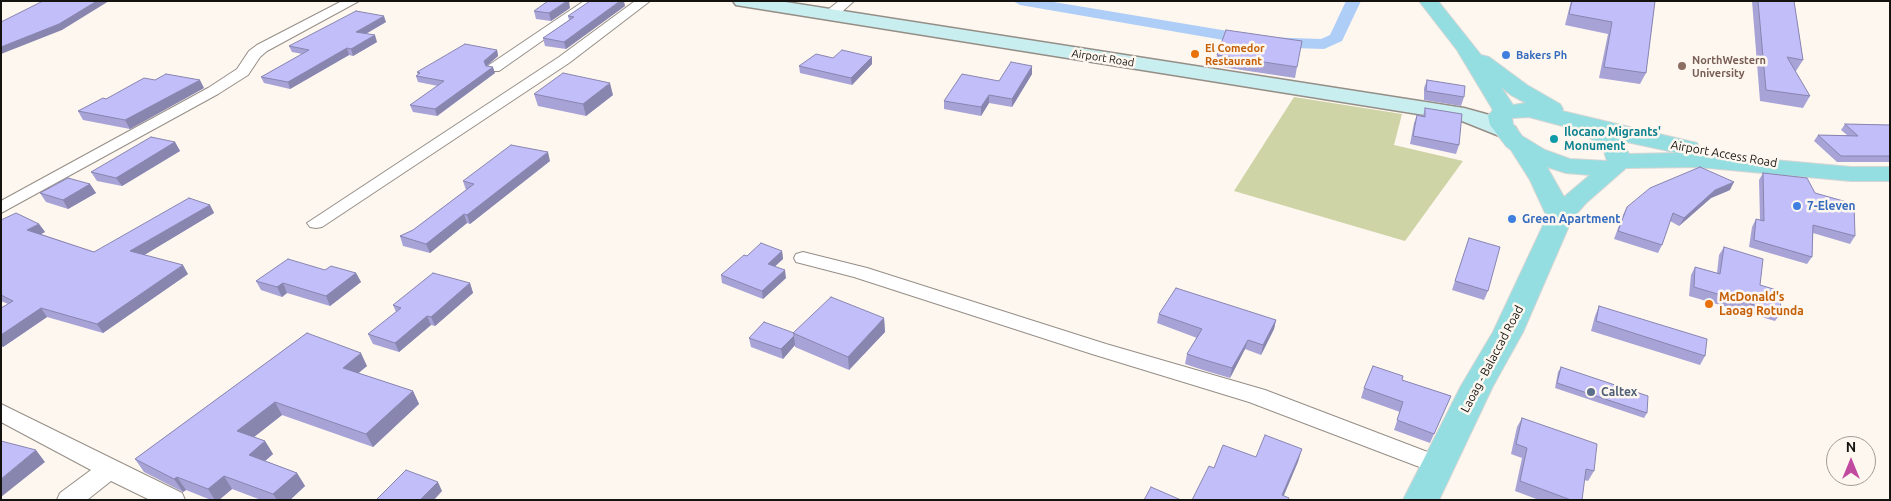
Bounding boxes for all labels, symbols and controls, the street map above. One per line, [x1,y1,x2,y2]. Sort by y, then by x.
place label: El Comedor Restaurant [1205,41,1265,67]
street label: Airport Road [1071,47,1135,69]
marker: El Comedor Restaurant [1189,48,1201,60]
place label: Bakers Ph [1516,48,1567,62]
marker: Bakers Ph [1500,49,1512,61]
place label: NorthWestern University [1692,53,1766,79]
marker: NorthWestern University [1676,60,1688,72]
place label: Ilocano Migrants' Monument [1564,125,1661,153]
marker: Ilocano Migrants' Monument [1548,133,1560,145]
street label: Airport Access Road [1670,138,1778,170]
place label: 7-Eleven [1807,199,1856,213]
marker: 7-Eleven [1791,200,1803,212]
place label: Green Apartment [1522,212,1621,226]
marker: Green Apartment [1506,213,1518,225]
place label: McDonald's Laoag Rotunda [1719,290,1804,318]
marker: McDonald's Laoag Rotunda [1703,298,1715,310]
street label: Laoag - Balaccad Road [1458,303,1526,415]
place label: Caltex [1601,385,1637,399]
marker: Caltex [1585,386,1597,398]
north arrow [1826,436,1876,486]
text: N [1846,439,1856,455]

